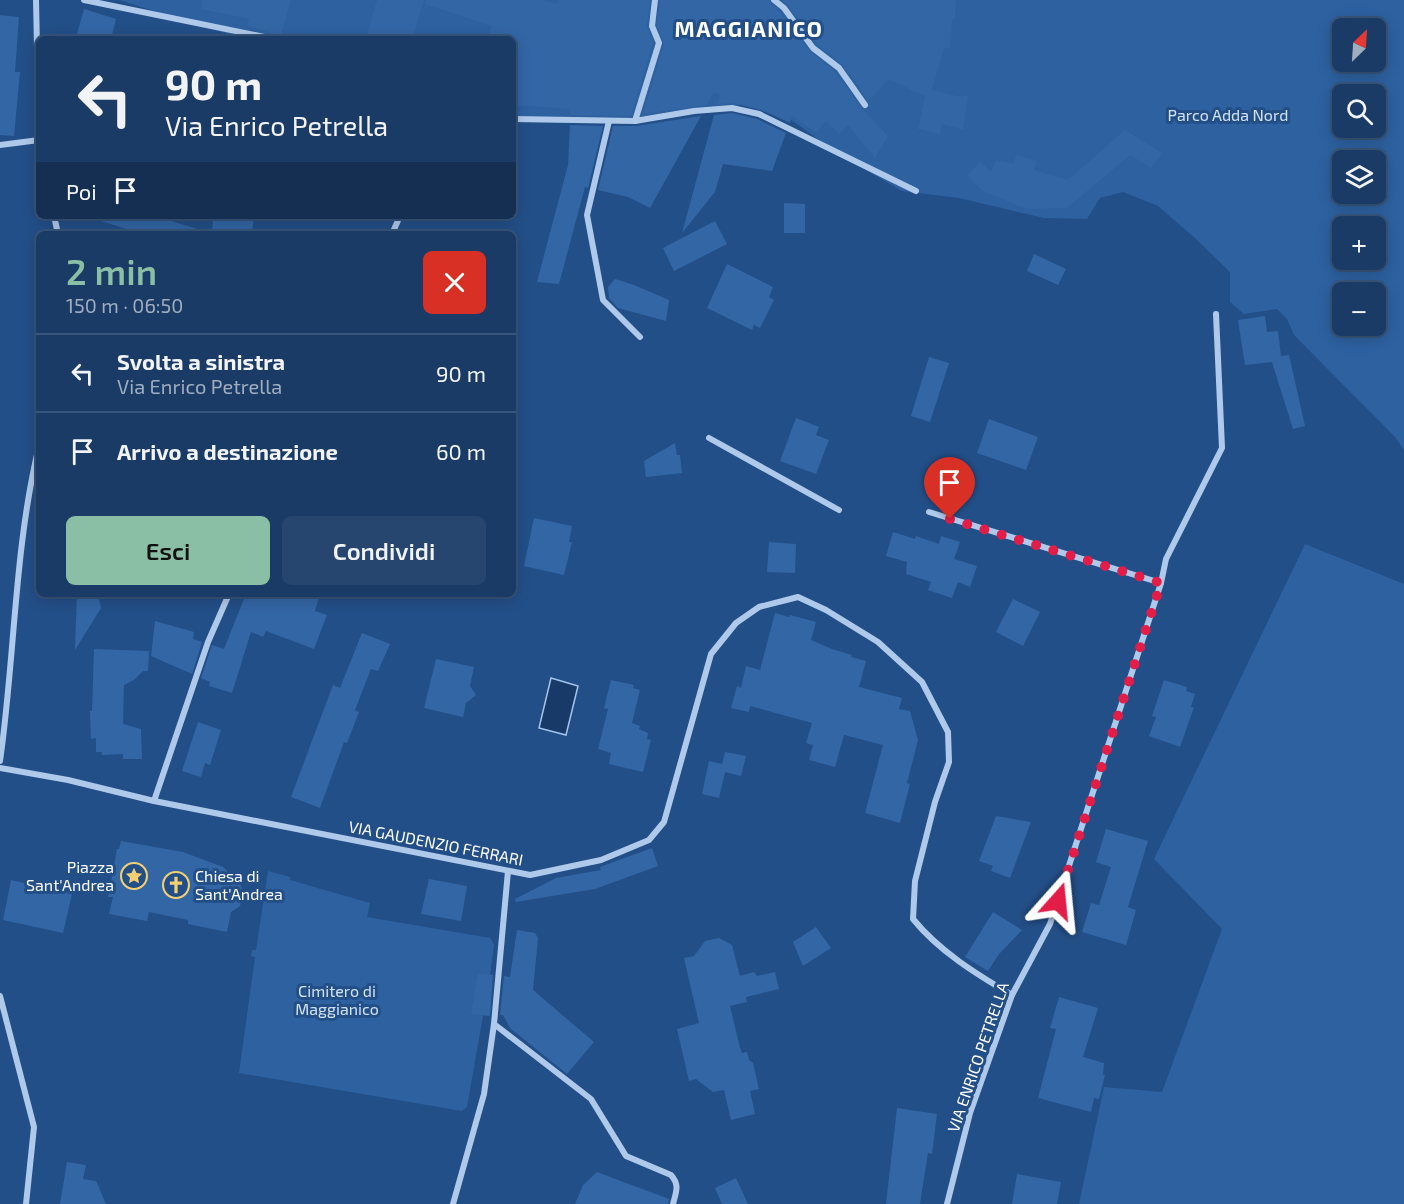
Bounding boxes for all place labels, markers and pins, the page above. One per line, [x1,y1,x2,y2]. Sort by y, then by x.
pin [924,457,975,519]
place label: Piazza Sant'Andrea [26,857,114,894]
place icon: Piazza Sant'Andrea [119,861,149,891]
place label: Chiesa di Sant'Andrea [195,866,283,903]
church icon: Chiesa di Sant'Andrea [161,870,191,900]

